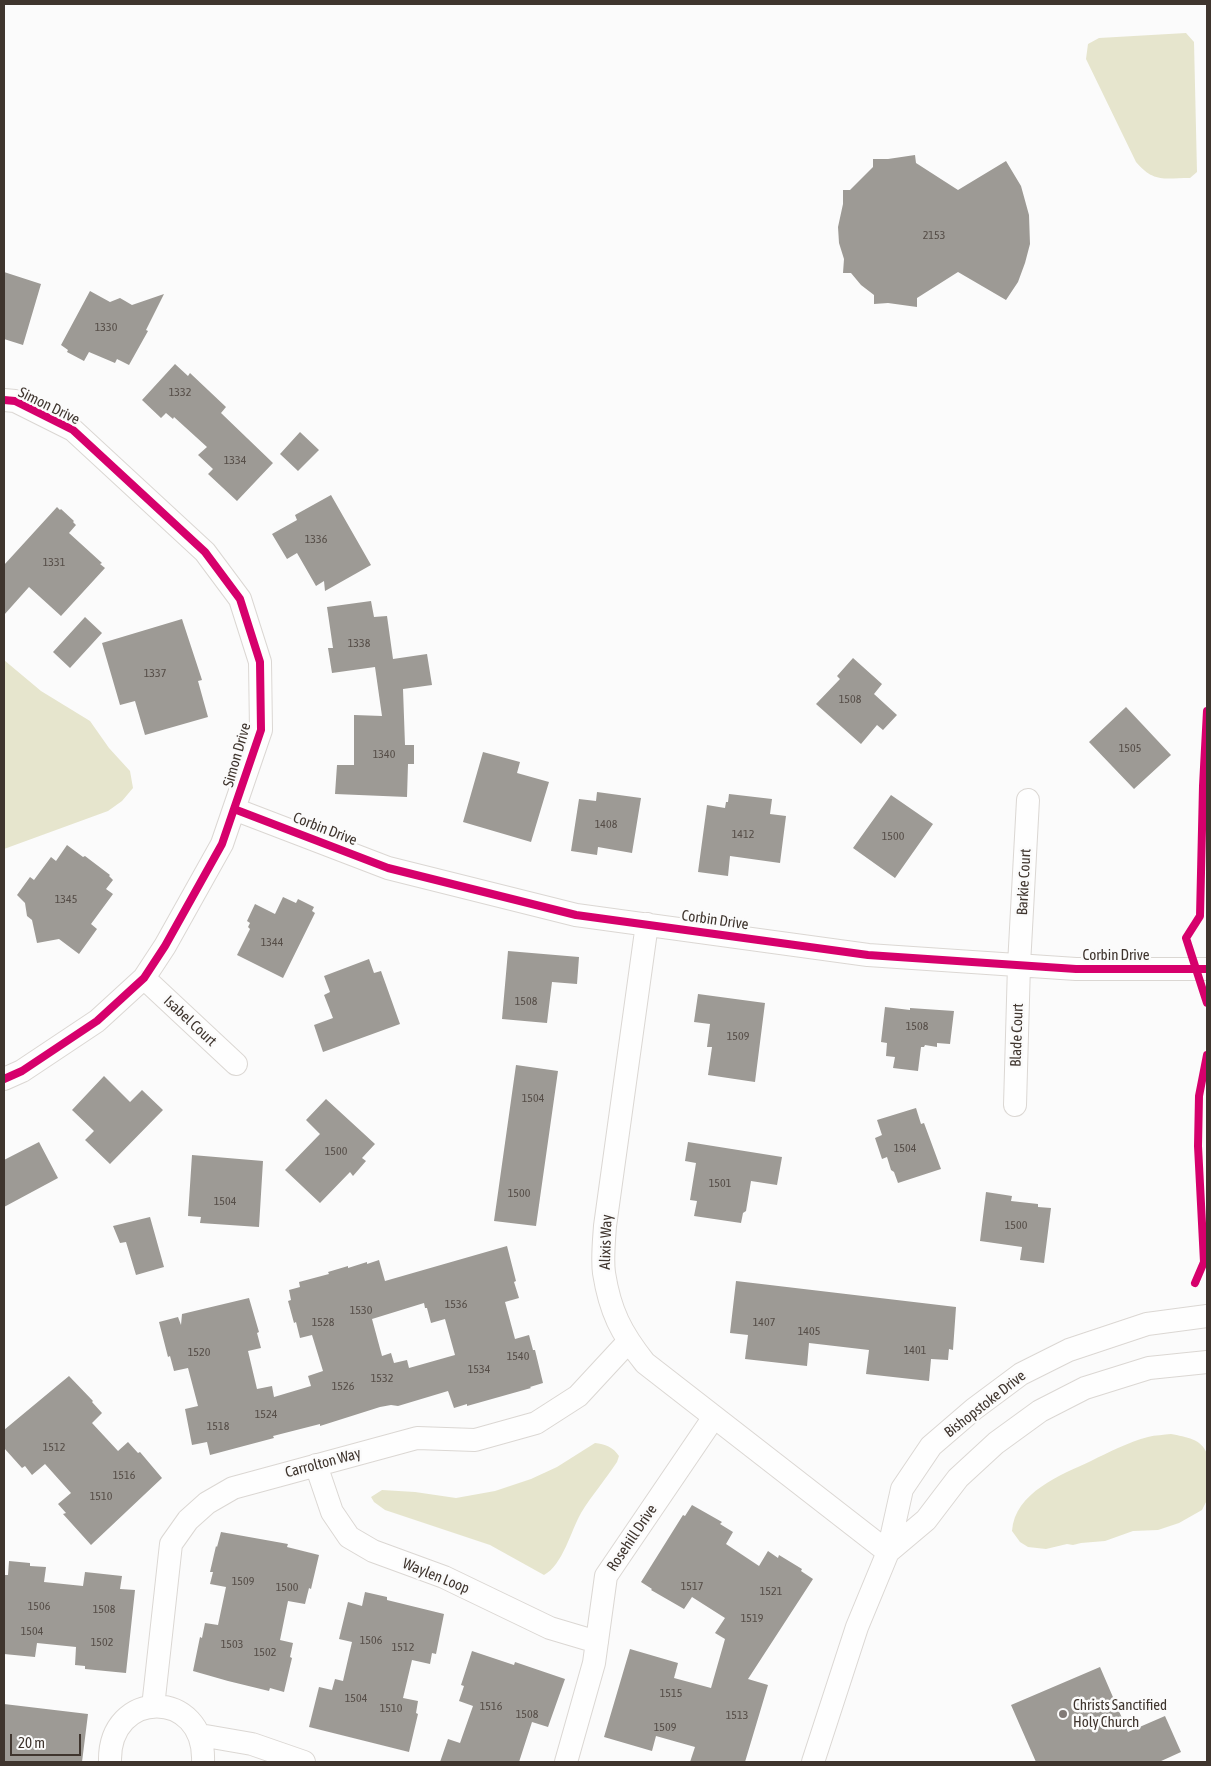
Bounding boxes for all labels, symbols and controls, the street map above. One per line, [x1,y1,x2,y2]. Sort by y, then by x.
house number: 2153 [923,228,945,242]
house number: 1330 [95,320,117,334]
street label: Simon Drive [15,383,83,429]
house number: 1332 [169,385,191,399]
house number: 1334 [224,453,246,467]
house number: 1336 [305,532,327,546]
house number: 1331 [43,555,65,569]
house number: 1338 [348,636,370,650]
house number: 1337 [144,666,166,680]
house number: 1508 [839,692,861,706]
street label: Simon Drive [219,721,255,789]
house number: 1505 [1119,741,1141,755]
house number: 1340 [373,747,395,761]
street label: Corbin Drive [290,809,360,849]
house number: 1408 [595,817,617,831]
house number: 1412 [732,827,754,841]
house number: 1500 [882,829,904,843]
street label: Barkie Court [1013,848,1035,916]
house number: 1345 [55,892,77,906]
street label: Corbin Drive [680,906,750,934]
house number: 1344 [261,935,283,949]
street label: Corbin Drive [1082,946,1150,964]
street label: Isabel Court [160,992,220,1050]
house number: 1508 [515,994,537,1008]
street label: Blade Court [1007,1003,1027,1067]
house number: 1508 [906,1019,928,1033]
house number: 1509 [727,1029,749,1043]
house number: 1504 [522,1091,544,1105]
house number: 1504 [894,1141,916,1155]
house number: 1500 [325,1144,347,1158]
house number: 1501 [709,1176,731,1190]
house number: 1500 [508,1186,530,1200]
house number: 1504 [214,1194,236,1208]
street label: Alixis Way [596,1214,616,1270]
house number: 1500 [1005,1218,1027,1232]
house number: 1536 [445,1297,467,1311]
house number: 1530 [350,1303,372,1317]
house number: 1528 [312,1315,334,1329]
house number: 1407 [753,1315,775,1329]
house number: 1405 [798,1324,820,1338]
house number: 1401 [904,1343,926,1357]
house number: 1520 [188,1345,210,1359]
house number: 1540 [507,1349,529,1363]
house number: 1534 [468,1362,490,1376]
street label: Bishopstoke Drive [941,1367,1029,1441]
house number: 1532 [371,1371,393,1385]
house number: 1526 [332,1379,354,1393]
house number: 1524 [255,1407,277,1421]
house number: 1518 [207,1419,229,1433]
house number: 1512 [43,1440,65,1454]
street label: Carrolton Way [283,1444,363,1482]
house number: 1516 [113,1468,135,1482]
house number: 1510 [90,1489,112,1503]
street label: Rosehill Drive [603,1501,661,1575]
street label: Waylen Loop [400,1554,472,1598]
house number: 1509 [232,1574,254,1588]
house number: 1517 [681,1579,703,1593]
house number: 1500 [276,1580,298,1594]
house number: 1521 [760,1584,782,1598]
house number: 1506 [28,1599,50,1613]
house number: 1508 [93,1602,115,1616]
house number: 1519 [741,1611,763,1625]
house number: 1504 [21,1624,43,1638]
house number: 1506 [360,1633,382,1647]
house number: 1502 [91,1635,113,1649]
house number: 1503 [221,1637,243,1651]
house number: 1512 [392,1640,414,1654]
house number: 1502 [254,1645,276,1659]
house number: 1515 [660,1686,682,1700]
house number: 1504 [345,1691,367,1705]
place label: Christs Sanctified Holy Church [1073,1696,1167,1731]
house number: 1516 [480,1699,502,1713]
house number: 1510 [380,1701,402,1715]
house number: 1508 [516,1707,538,1721]
house number: 1513 [726,1708,748,1722]
marker: Christs Sanctified Holy Church [1057,1708,1069,1720]
house number: 1509 [654,1720,676,1734]
scale bar [12,1724,84,1756]
text: 20 m [18,1734,45,1751]

